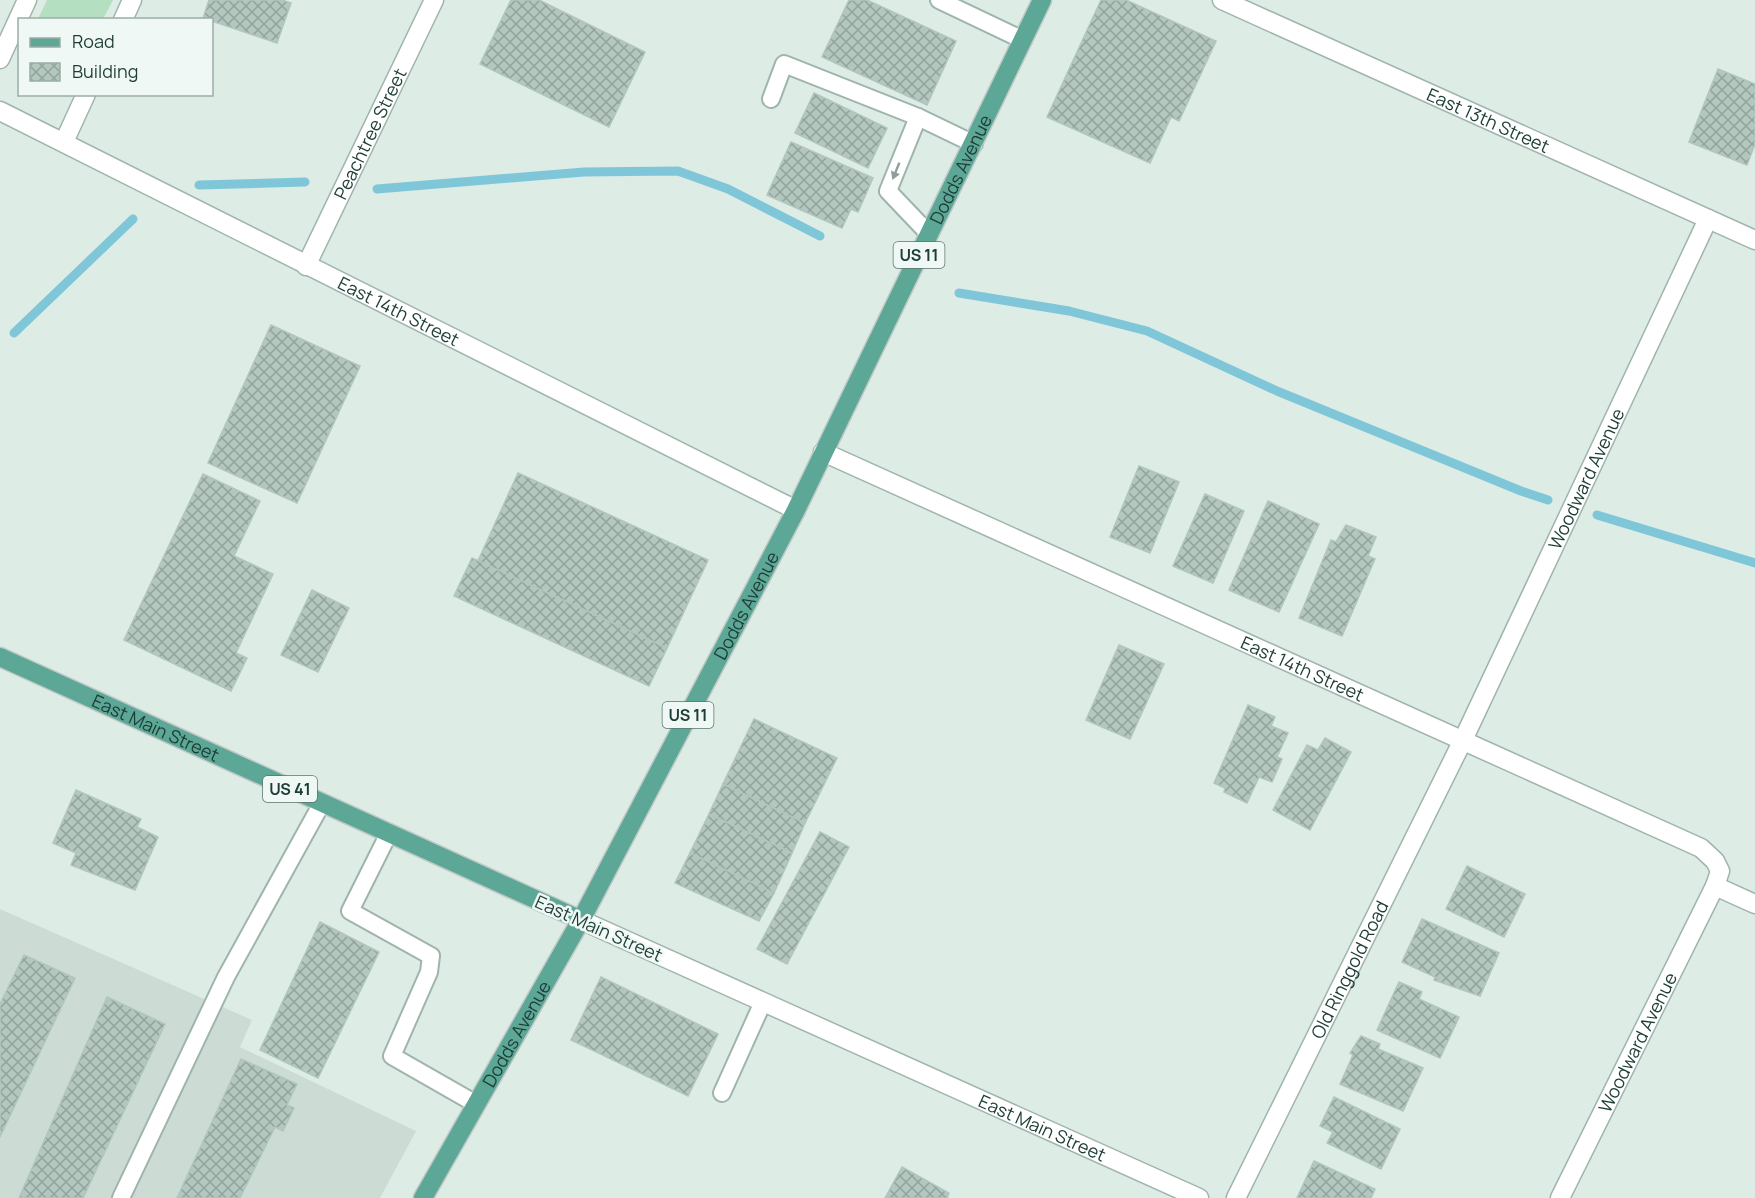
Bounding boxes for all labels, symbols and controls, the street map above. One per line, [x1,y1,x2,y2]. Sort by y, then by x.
legend [18,18,213,96]
text: Road [72,29,115,53]
text: Building [72,59,138,83]
street label: Peachtree Street [328,64,412,203]
street label: East 13th Street [1423,82,1553,158]
street label: Dodds Avenue [924,111,997,228]
one-way arrow [891,162,900,180]
road number: US 11 [894,242,944,268]
street label: East 14th Street [334,270,463,351]
street label: Woodward Avenue [1542,404,1629,553]
street label: Dodds Avenue [708,547,784,664]
street label: East 14th Street [1237,630,1368,706]
street label: East Main Street [88,688,223,767]
road number: US 11 [662,702,714,728]
road number: US 41 [263,776,317,802]
street label: East Main Street [532,889,666,967]
street label: Old Ringgold Road [1305,897,1394,1042]
street label: Woodward Avenue [1593,968,1682,1116]
street label: Dodds Avenue [477,976,556,1091]
street label: East Main Street [975,1089,1110,1167]

